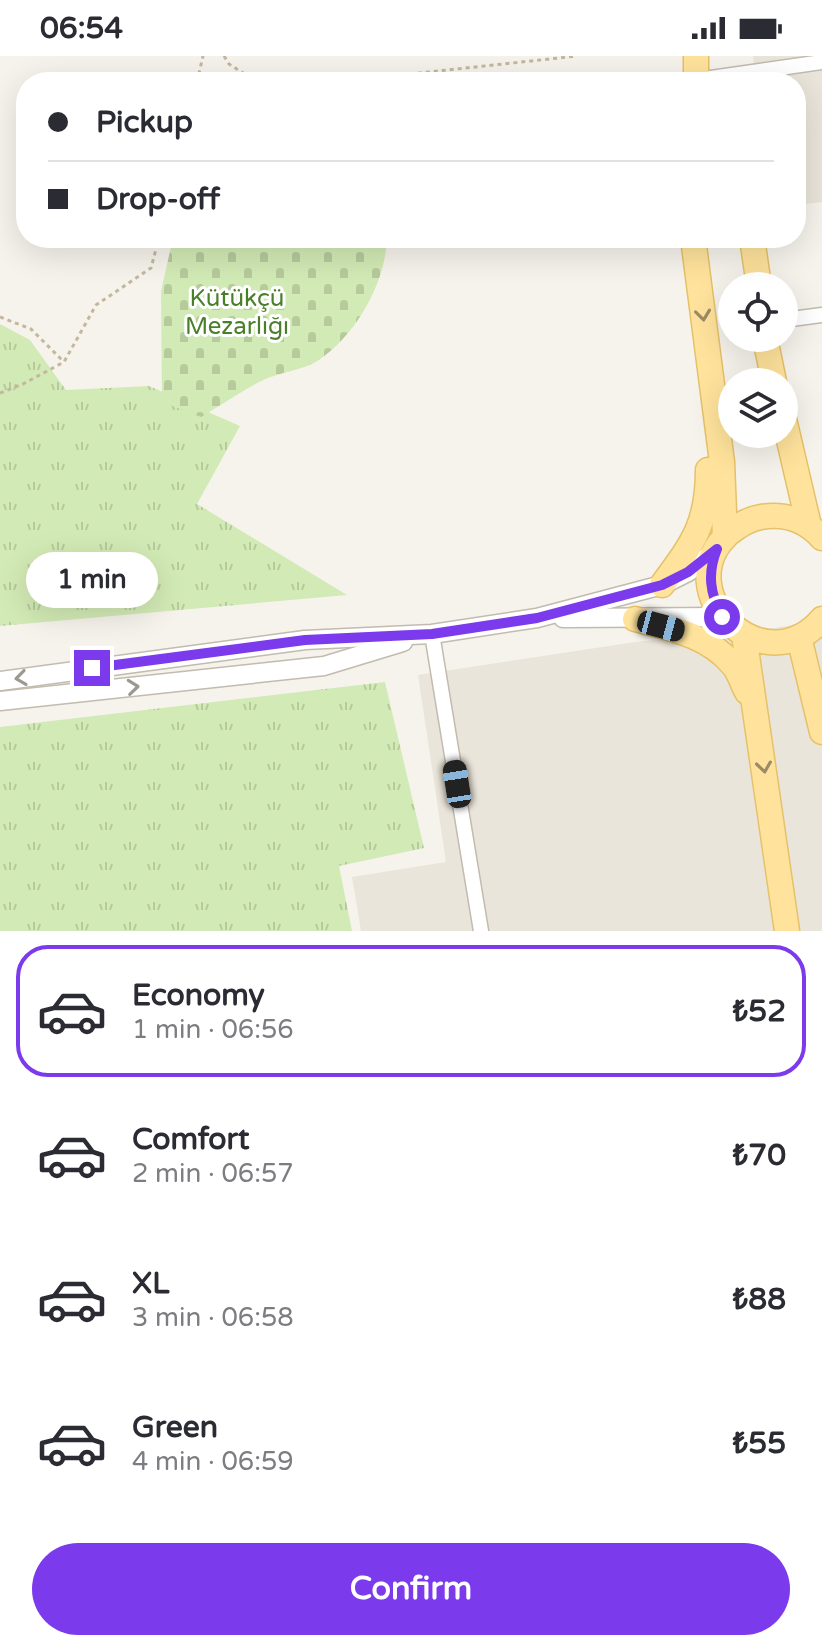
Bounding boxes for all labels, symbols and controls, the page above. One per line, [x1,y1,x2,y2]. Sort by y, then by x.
text: 06:54 [40,10,123,47]
text: Pickup [96,104,193,141]
text: Drop-off [96,181,220,218]
map controls [718,272,798,448]
button: locate [718,272,798,352]
park label: Kütükçü Mezarlığı [185,284,289,341]
one-way arrow [694,308,711,322]
button: layers [718,368,798,448]
callout: 1 min [26,552,158,608]
text: 1 min [57,564,127,595]
route start [704,599,740,635]
car [635,608,687,644]
route end [74,650,110,686]
one-way arrow [14,669,28,686]
one-way arrow [127,678,140,695]
car [441,758,473,810]
one-way arrow [755,760,772,774]
icon: car [36,975,108,1047]
text: Economy [132,977,265,1014]
text: ₺52 [732,993,786,1030]
text: 1 min · 06:56 [132,1014,294,1045]
icon: car [36,1119,108,1191]
text: Comfort [132,1121,250,1158]
text: ₺70 [732,1137,786,1174]
text: 2 min · 06:57 [132,1158,294,1189]
icon: car [36,1263,108,1335]
text: XL [132,1265,169,1302]
text: ₺88 [732,1281,786,1318]
text: 3 min · 06:58 [132,1302,294,1333]
icon: car [36,1407,108,1479]
text: Green [132,1409,218,1446]
text: ₺55 [732,1425,786,1462]
text: 4 min · 06:59 [132,1446,294,1477]
button: Confirm [32,1543,790,1635]

